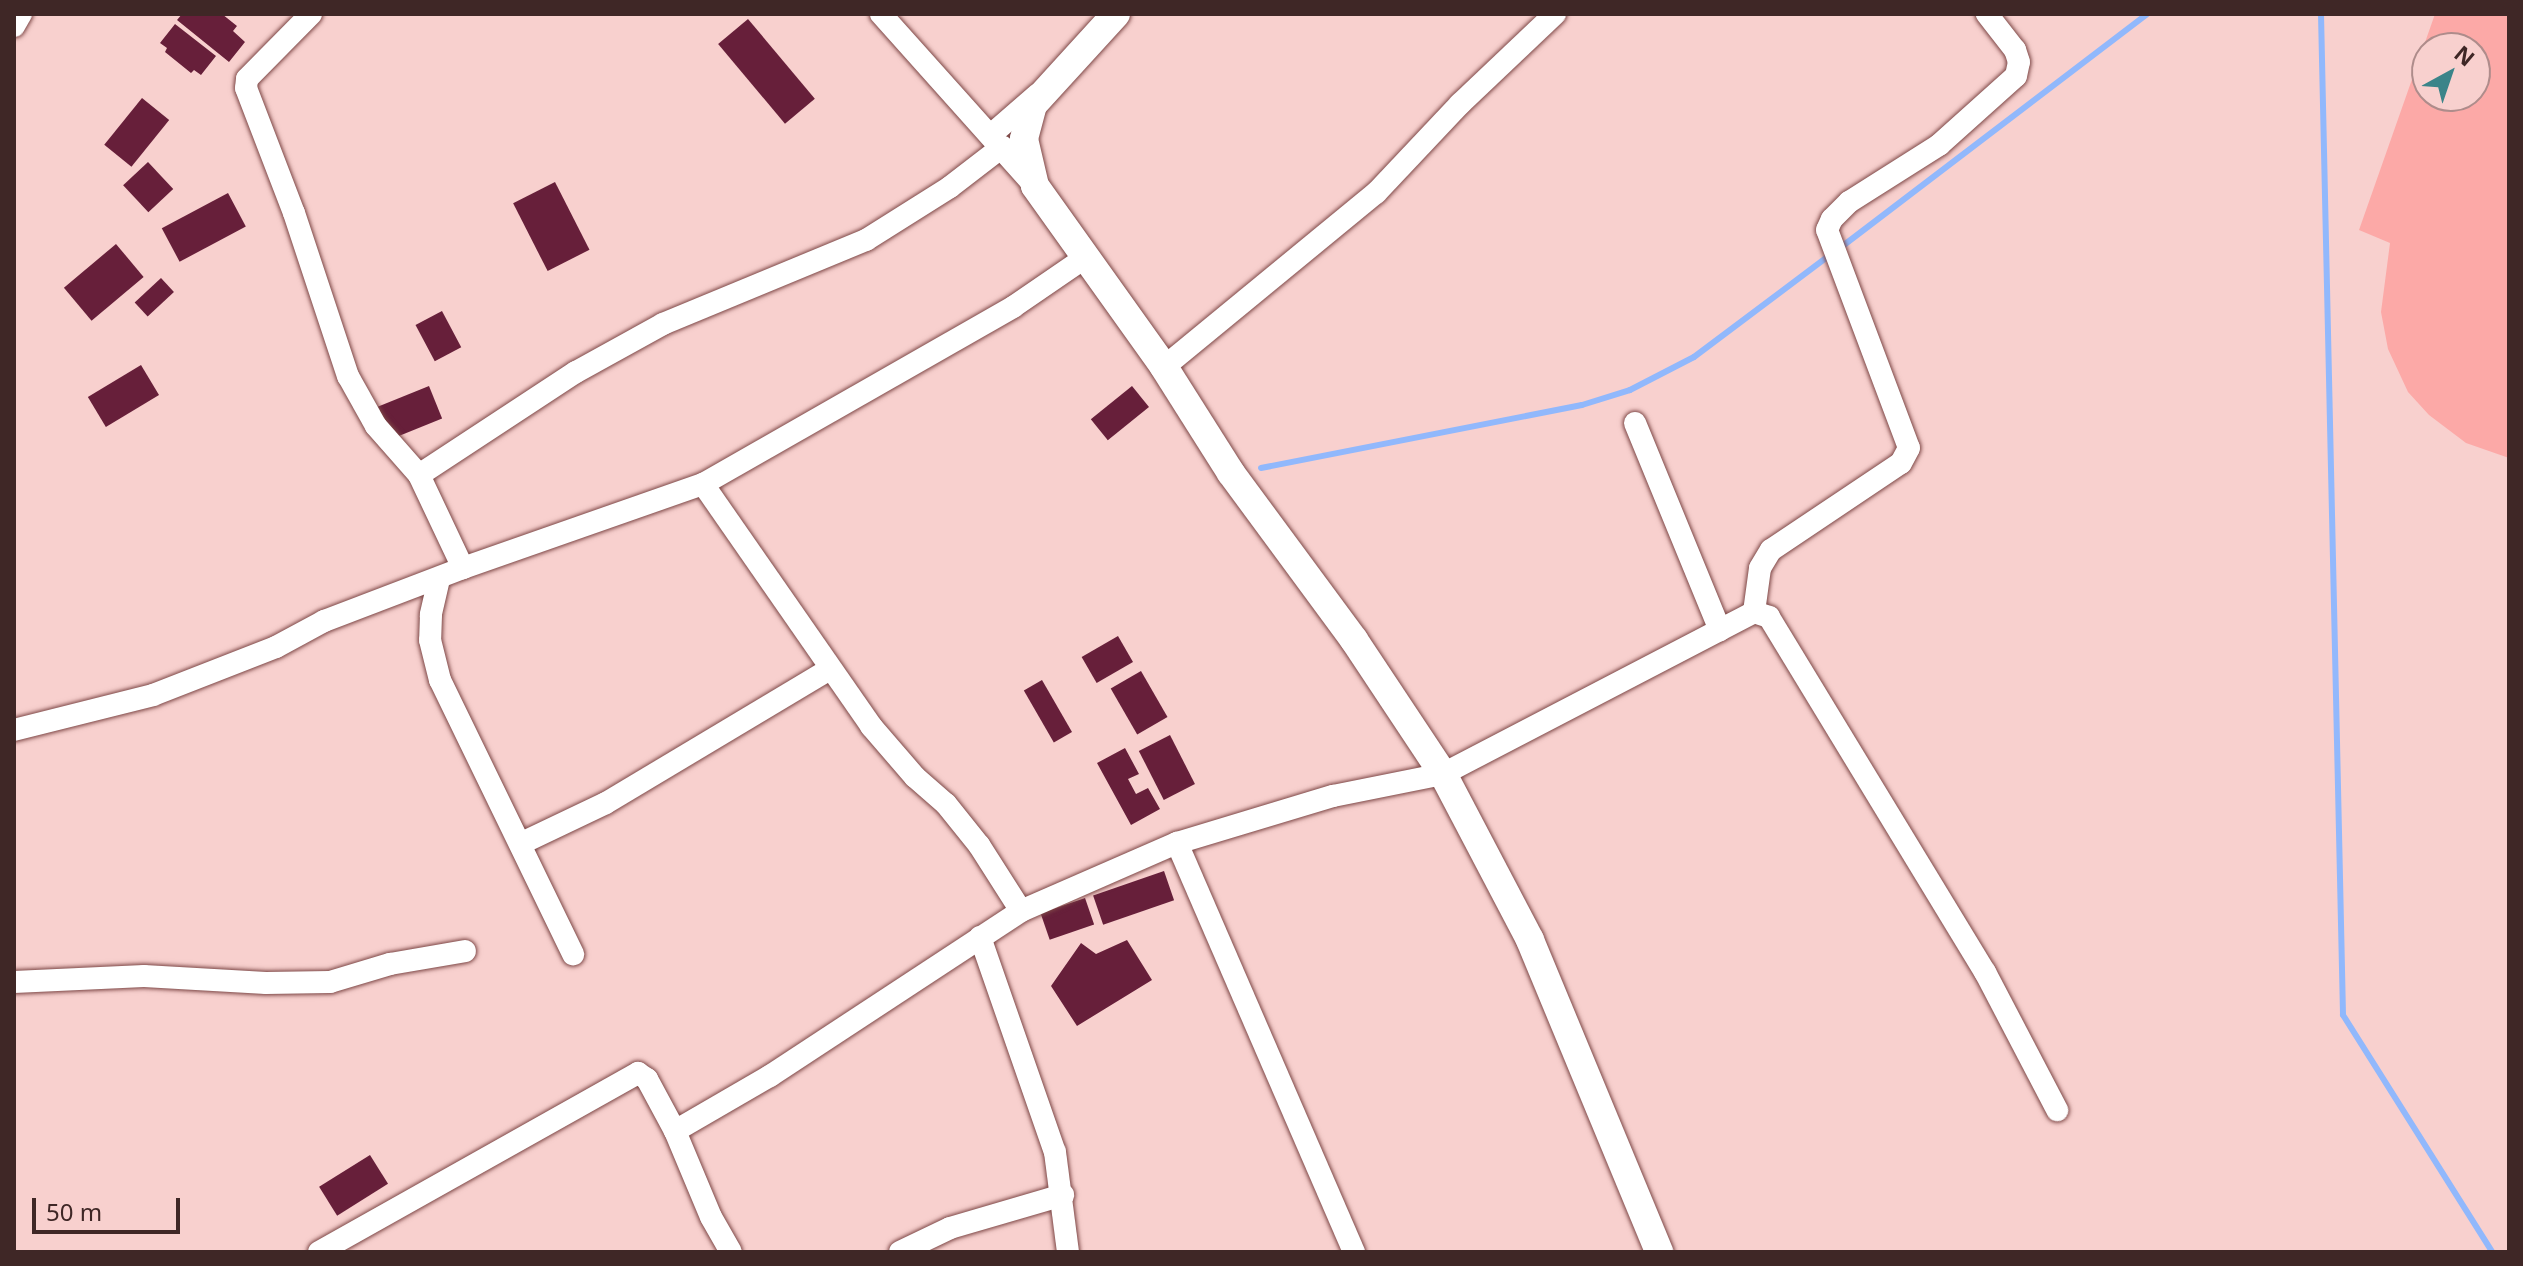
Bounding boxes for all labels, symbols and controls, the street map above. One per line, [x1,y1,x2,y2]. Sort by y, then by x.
north arrow [2411,32,2491,112]
text: N [2449,38,2482,72]
scale bar [36,1182,184,1232]
text: 50 m [46,1195,102,1228]

